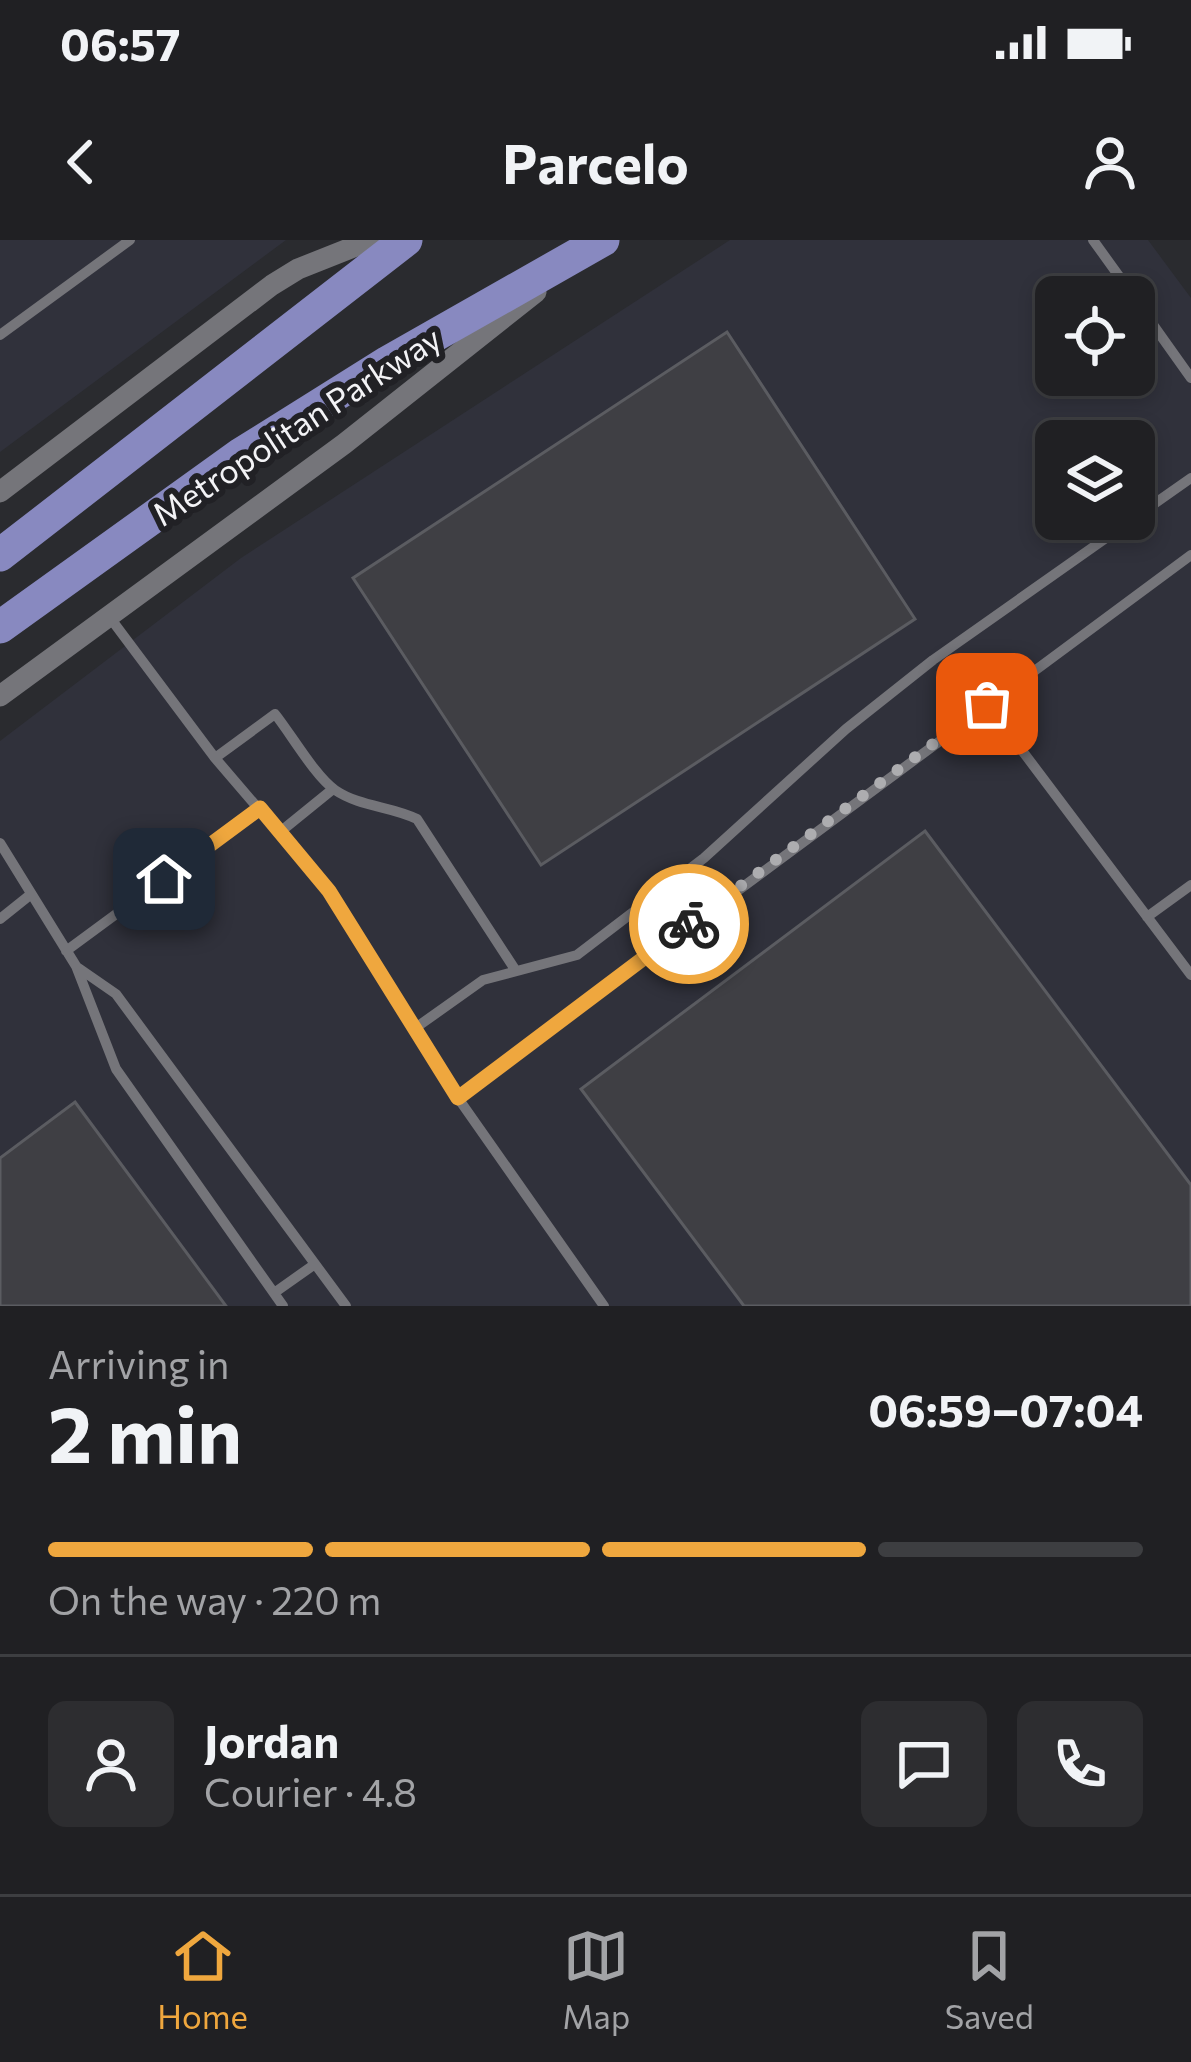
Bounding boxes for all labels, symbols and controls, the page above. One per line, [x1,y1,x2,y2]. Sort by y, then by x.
text: 06:57 [60,15,181,70]
icon: back [48,129,114,195]
text: Parcelo [502,129,689,195]
icon: person [1077,129,1143,195]
map controls [1035,276,1155,540]
button: locate [1035,276,1155,396]
street label: Metropolitan Parkway [144,316,448,534]
button: layers [1035,420,1155,540]
pin [936,653,1038,755]
icon: bag [954,671,1020,737]
pin [113,828,215,930]
icon: home [131,846,197,912]
courier [629,864,749,984]
icon: bike [656,891,722,957]
text: Arriving in [48,1339,229,1387]
text: 06:59–07:04 [868,1381,1143,1436]
text: 2 min [48,1384,242,1479]
text: On the way · 220 m [48,1575,381,1623]
button: person [48,1701,174,1827]
button: chat [861,1701,987,1827]
button: phone [1017,1701,1143,1827]
text: Jordan [204,1712,339,1767]
text: Courier · 4.8 [204,1767,417,1815]
tab: Home [157,1923,248,2036]
tab: Map [562,1923,630,2036]
tab: Saved [945,1923,1034,2036]

